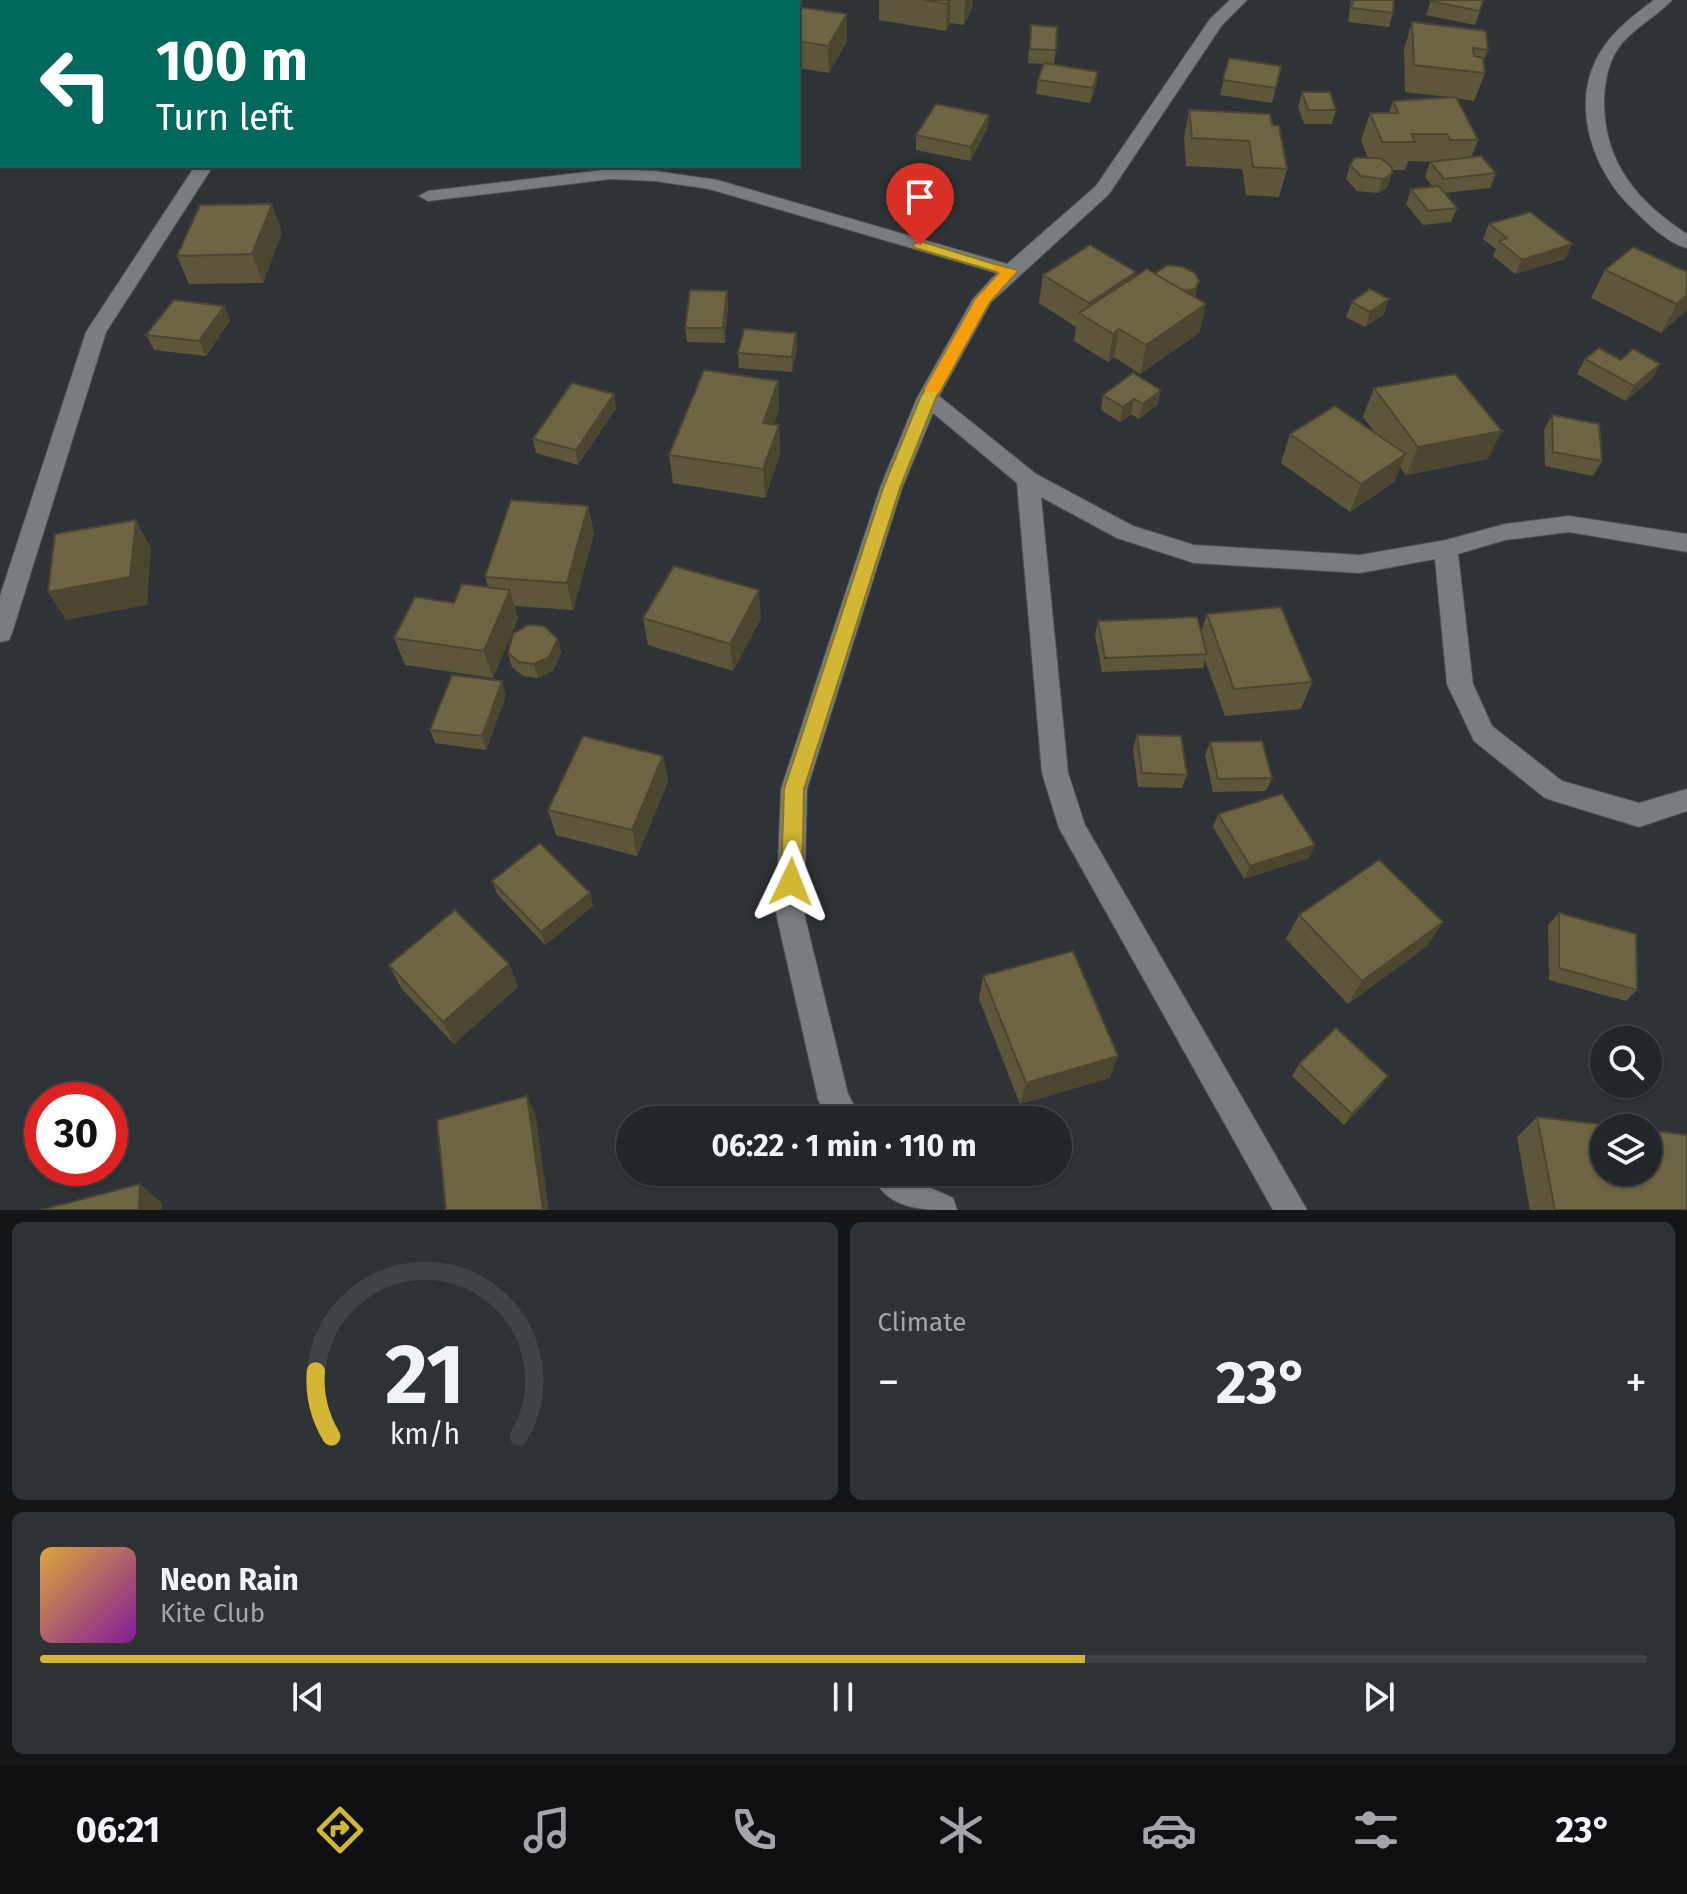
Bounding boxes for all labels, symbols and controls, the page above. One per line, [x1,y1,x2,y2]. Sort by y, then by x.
text: 100 m [156,28,308,95]
icon: left [24,32,128,136]
text: Turn left [156,96,294,140]
pin [886,163,954,245]
icon: arrive [898,175,942,219]
position arrow [749,840,833,924]
map controls [1590,1026,1662,1186]
button: search [1590,1026,1662,1098]
speed limit sign: 30 [24,1082,128,1186]
button: layers [1590,1114,1662,1186]
text: 06:22 · 1 min · 110 m [712,1128,977,1164]
text: Climate [878,1307,966,1338]
text: 21 [385,1325,465,1425]
text: 23° [1216,1347,1309,1419]
text: − [878,1356,900,1409]
text: + [1625,1356,1647,1409]
text: km/h [389,1417,460,1452]
text: Neon Rain [160,1562,299,1598]
text: Kite Club [160,1598,265,1629]
icon: previous [286,1675,330,1719]
icon: pause [821,1675,865,1719]
icon: next [1357,1675,1401,1719]
icon: directions [312,1802,368,1858]
icon: music [519,1802,575,1858]
icon: phone [726,1802,782,1858]
icon: climate [933,1802,989,1858]
icon: car [1141,1802,1197,1858]
icon: filters [1348,1802,1404,1858]
text: 06:21 [76,1808,160,1852]
text: 23° [1555,1808,1611,1852]

